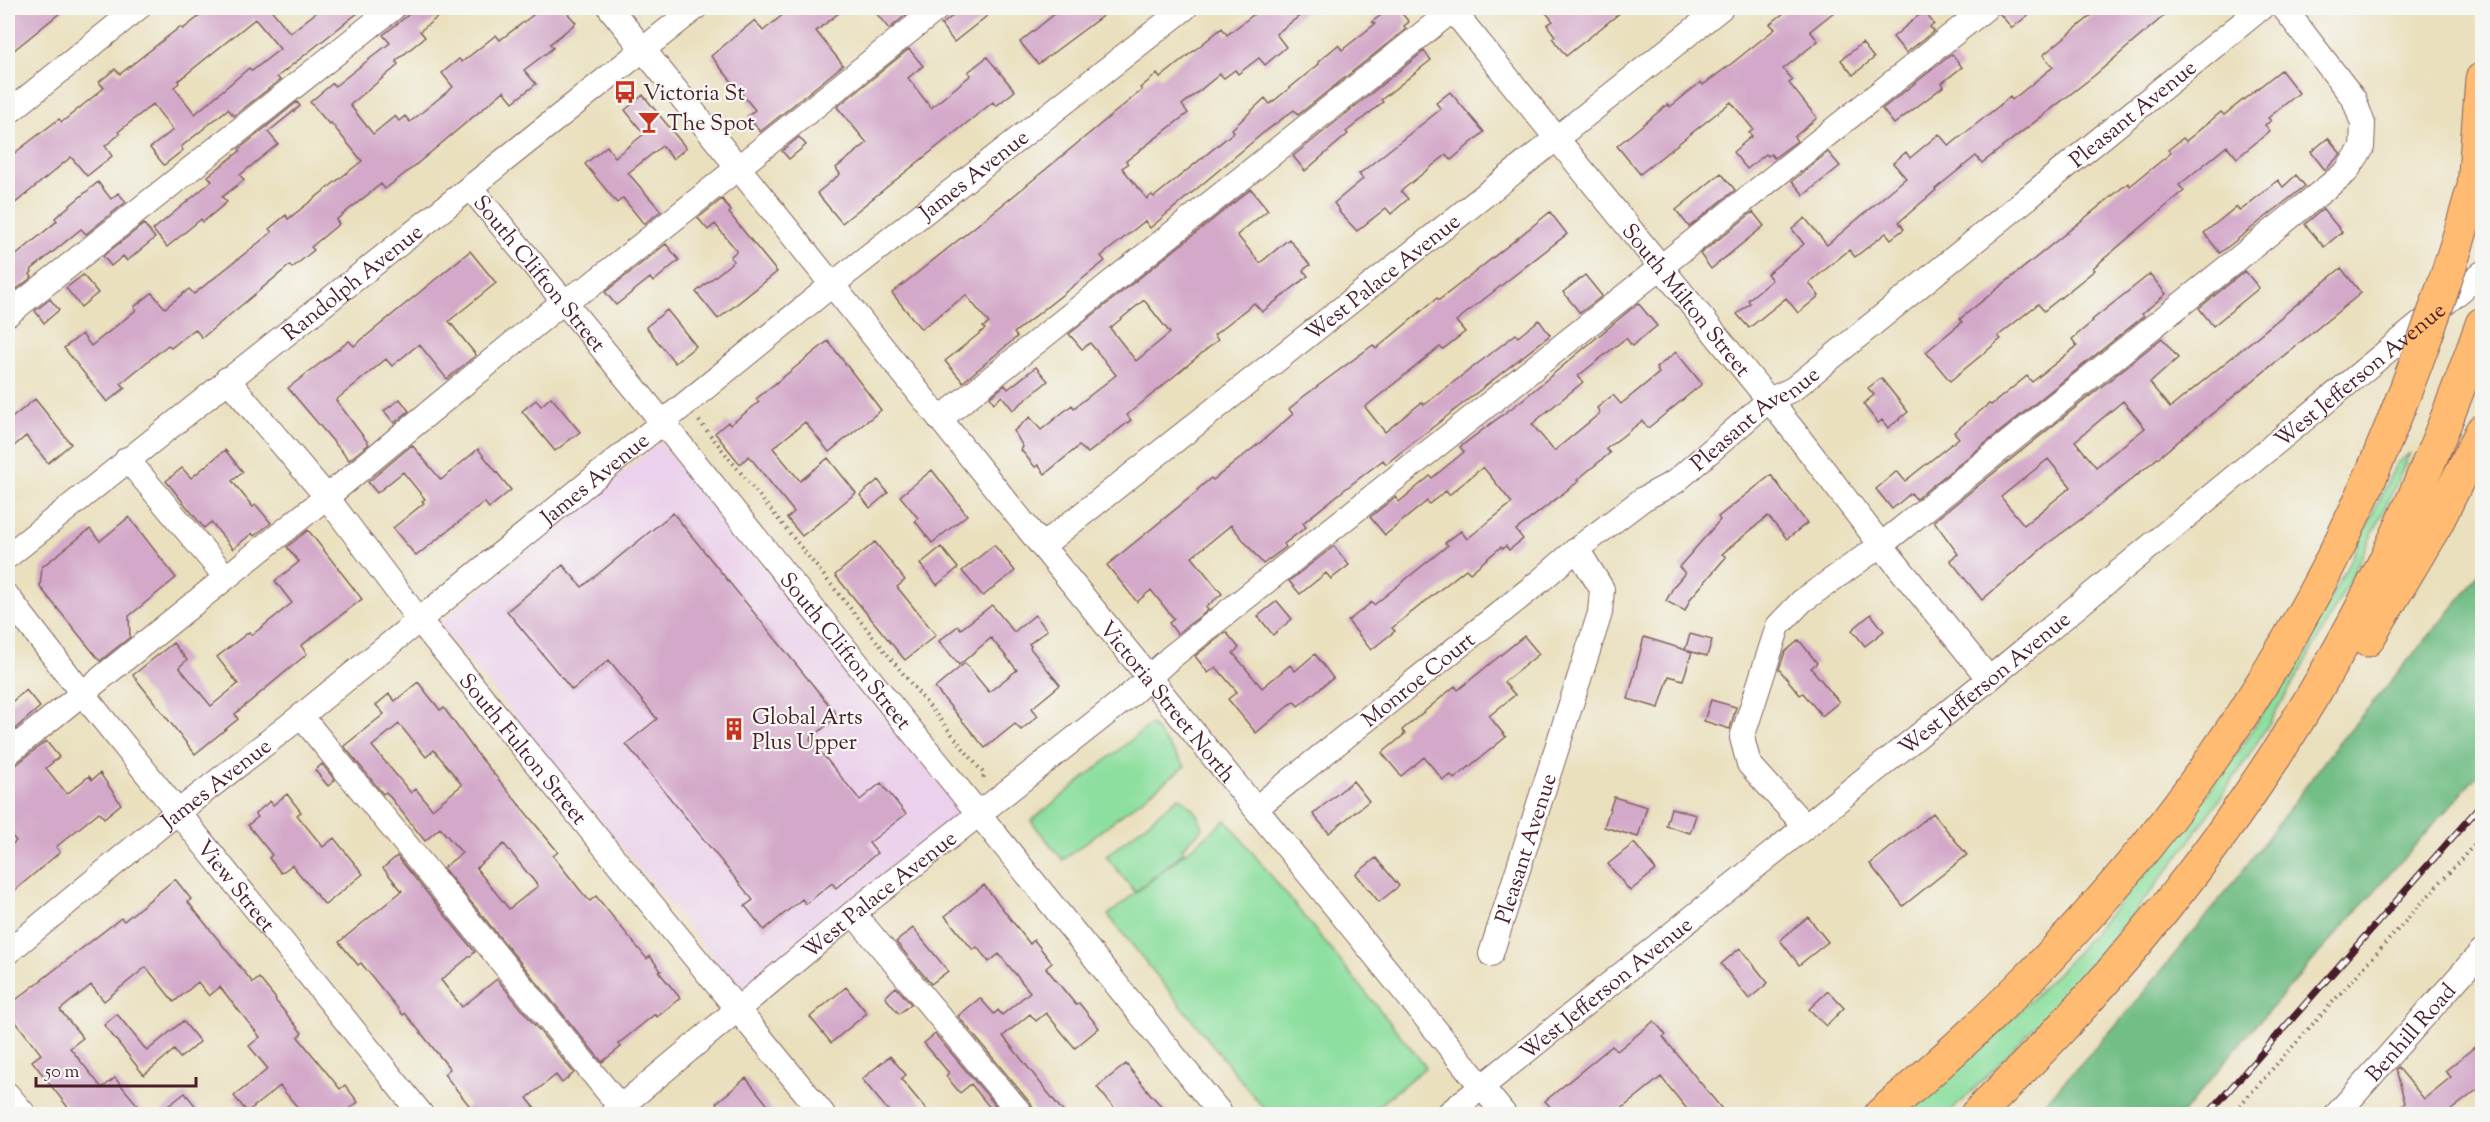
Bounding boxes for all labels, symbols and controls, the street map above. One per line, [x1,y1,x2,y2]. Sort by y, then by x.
street label: Pleasant Avenue [2063,54,2205,177]
bus stop icon: Victoria St [612,79,638,105]
place label: Victoria St [643,79,745,111]
bar icon: The Spot [636,109,662,135]
place label: The Spot [667,109,755,141]
street label: James Avenue [913,123,1037,230]
street label: South Clifton Street [464,189,612,361]
street label: West Palace Avenue [1300,207,1468,350]
street label: Randolph Avenue [277,218,431,350]
street label: South Milton Street [1613,218,1757,385]
street label: West Jefferson Avenue [2269,296,2454,457]
street label: Pleasant Avenue [1685,360,1828,480]
street label: James Avenue [534,426,657,535]
street label: South Clifton Street [771,566,918,738]
street label: West Jefferson Avenue [1893,605,2079,765]
street label: Victoria Street North [1090,615,1242,791]
street label: Monroe Court [1356,625,1484,737]
street label: South Fulton Street [450,667,594,833]
place label: Global Arts Plus Upper [752,703,863,760]
building icon: Global Arts Plus Upper [721,716,747,742]
street label: James Avenue [155,732,279,839]
street label: Pleasant Avenue [1489,770,1567,928]
street label: West Palace Avenue [796,824,965,968]
street label: View Street [187,834,282,941]
street label: West Jefferson Avenue [1514,910,1701,1069]
street label: Benhill Road [2360,977,2465,1090]
scale bar [36,1050,196,1088]
text: 50 m [44,1060,80,1086]

